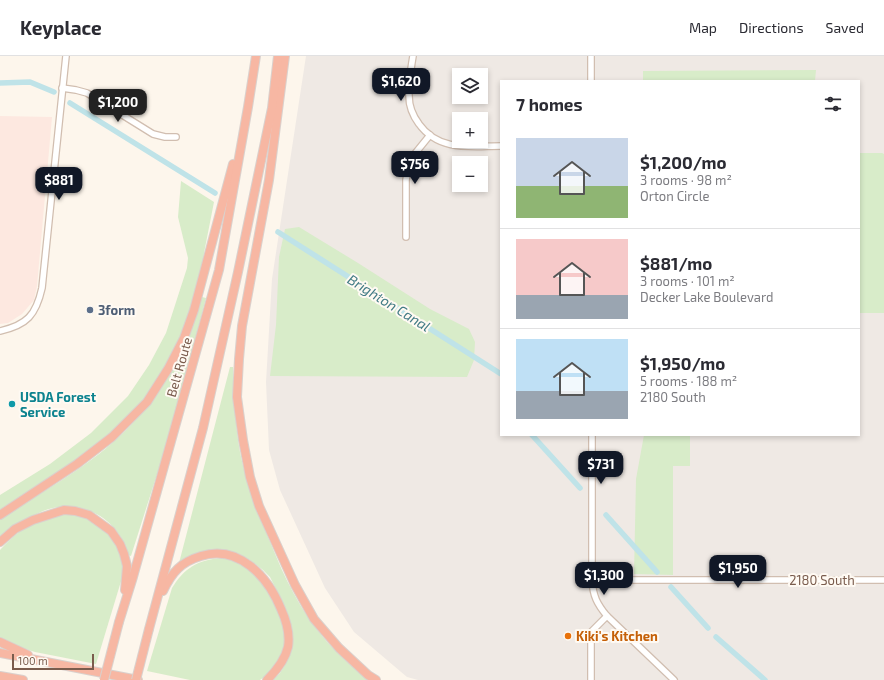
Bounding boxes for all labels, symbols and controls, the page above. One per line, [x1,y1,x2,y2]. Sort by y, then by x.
text: Keyplace [20,16,102,39]
text: Map [689,19,717,36]
text: Directions [739,19,804,36]
text: Saved [826,19,864,36]
pin: $1,620 [368,68,434,102]
map controls [452,68,488,192]
button: layers [452,68,488,104]
text: $1,620 [381,73,421,89]
pin: $1,200 [85,89,151,123]
icon: filters [822,93,844,115]
text: $1,200 [98,94,138,110]
text: 7 homes [516,94,583,114]
button: + [452,112,488,148]
pin: $756 [391,151,439,185]
text: $1,200/mo [640,152,727,172]
icon: home [548,154,596,202]
text: $756 [400,156,430,172]
button: − [452,156,488,192]
pin: $881 [35,167,83,201]
text: $881 [44,172,74,188]
text: 3 rooms · 98 m² [640,172,732,188]
text: Orton Circle [640,188,710,204]
text: $881/mo [640,253,712,273]
icon: home [548,255,596,303]
water label: Brighton Canal [345,270,434,335]
text: 3 rooms · 101 m² [640,273,735,289]
text: Decker Lake Boulevard [640,289,773,305]
place label: 3form [98,302,135,318]
marker: 3form [85,305,95,315]
street label: Belt Route [163,335,195,399]
text: $1,950/mo [640,353,725,373]
icon: home [548,355,596,403]
text: 5 rooms · 188 m² [640,373,737,389]
place label: USDA Forest Service [20,389,97,420]
text: 2180 South [640,389,706,405]
marker: USDA Forest Service [7,399,17,409]
pin: $731 [577,451,625,485]
text: $731 [587,456,615,472]
pin: $1,950 [705,555,771,589]
text: $1,950 [718,560,758,576]
pin: $1,300 [571,562,637,596]
text: $1,300 [584,567,624,583]
street label: 2180 South [789,572,855,588]
place label: Kiki's Kitchen [576,628,658,644]
marker: Kiki's Kitchen [563,631,573,641]
scale bar [12,652,94,671]
text: 100 m [18,654,48,667]

